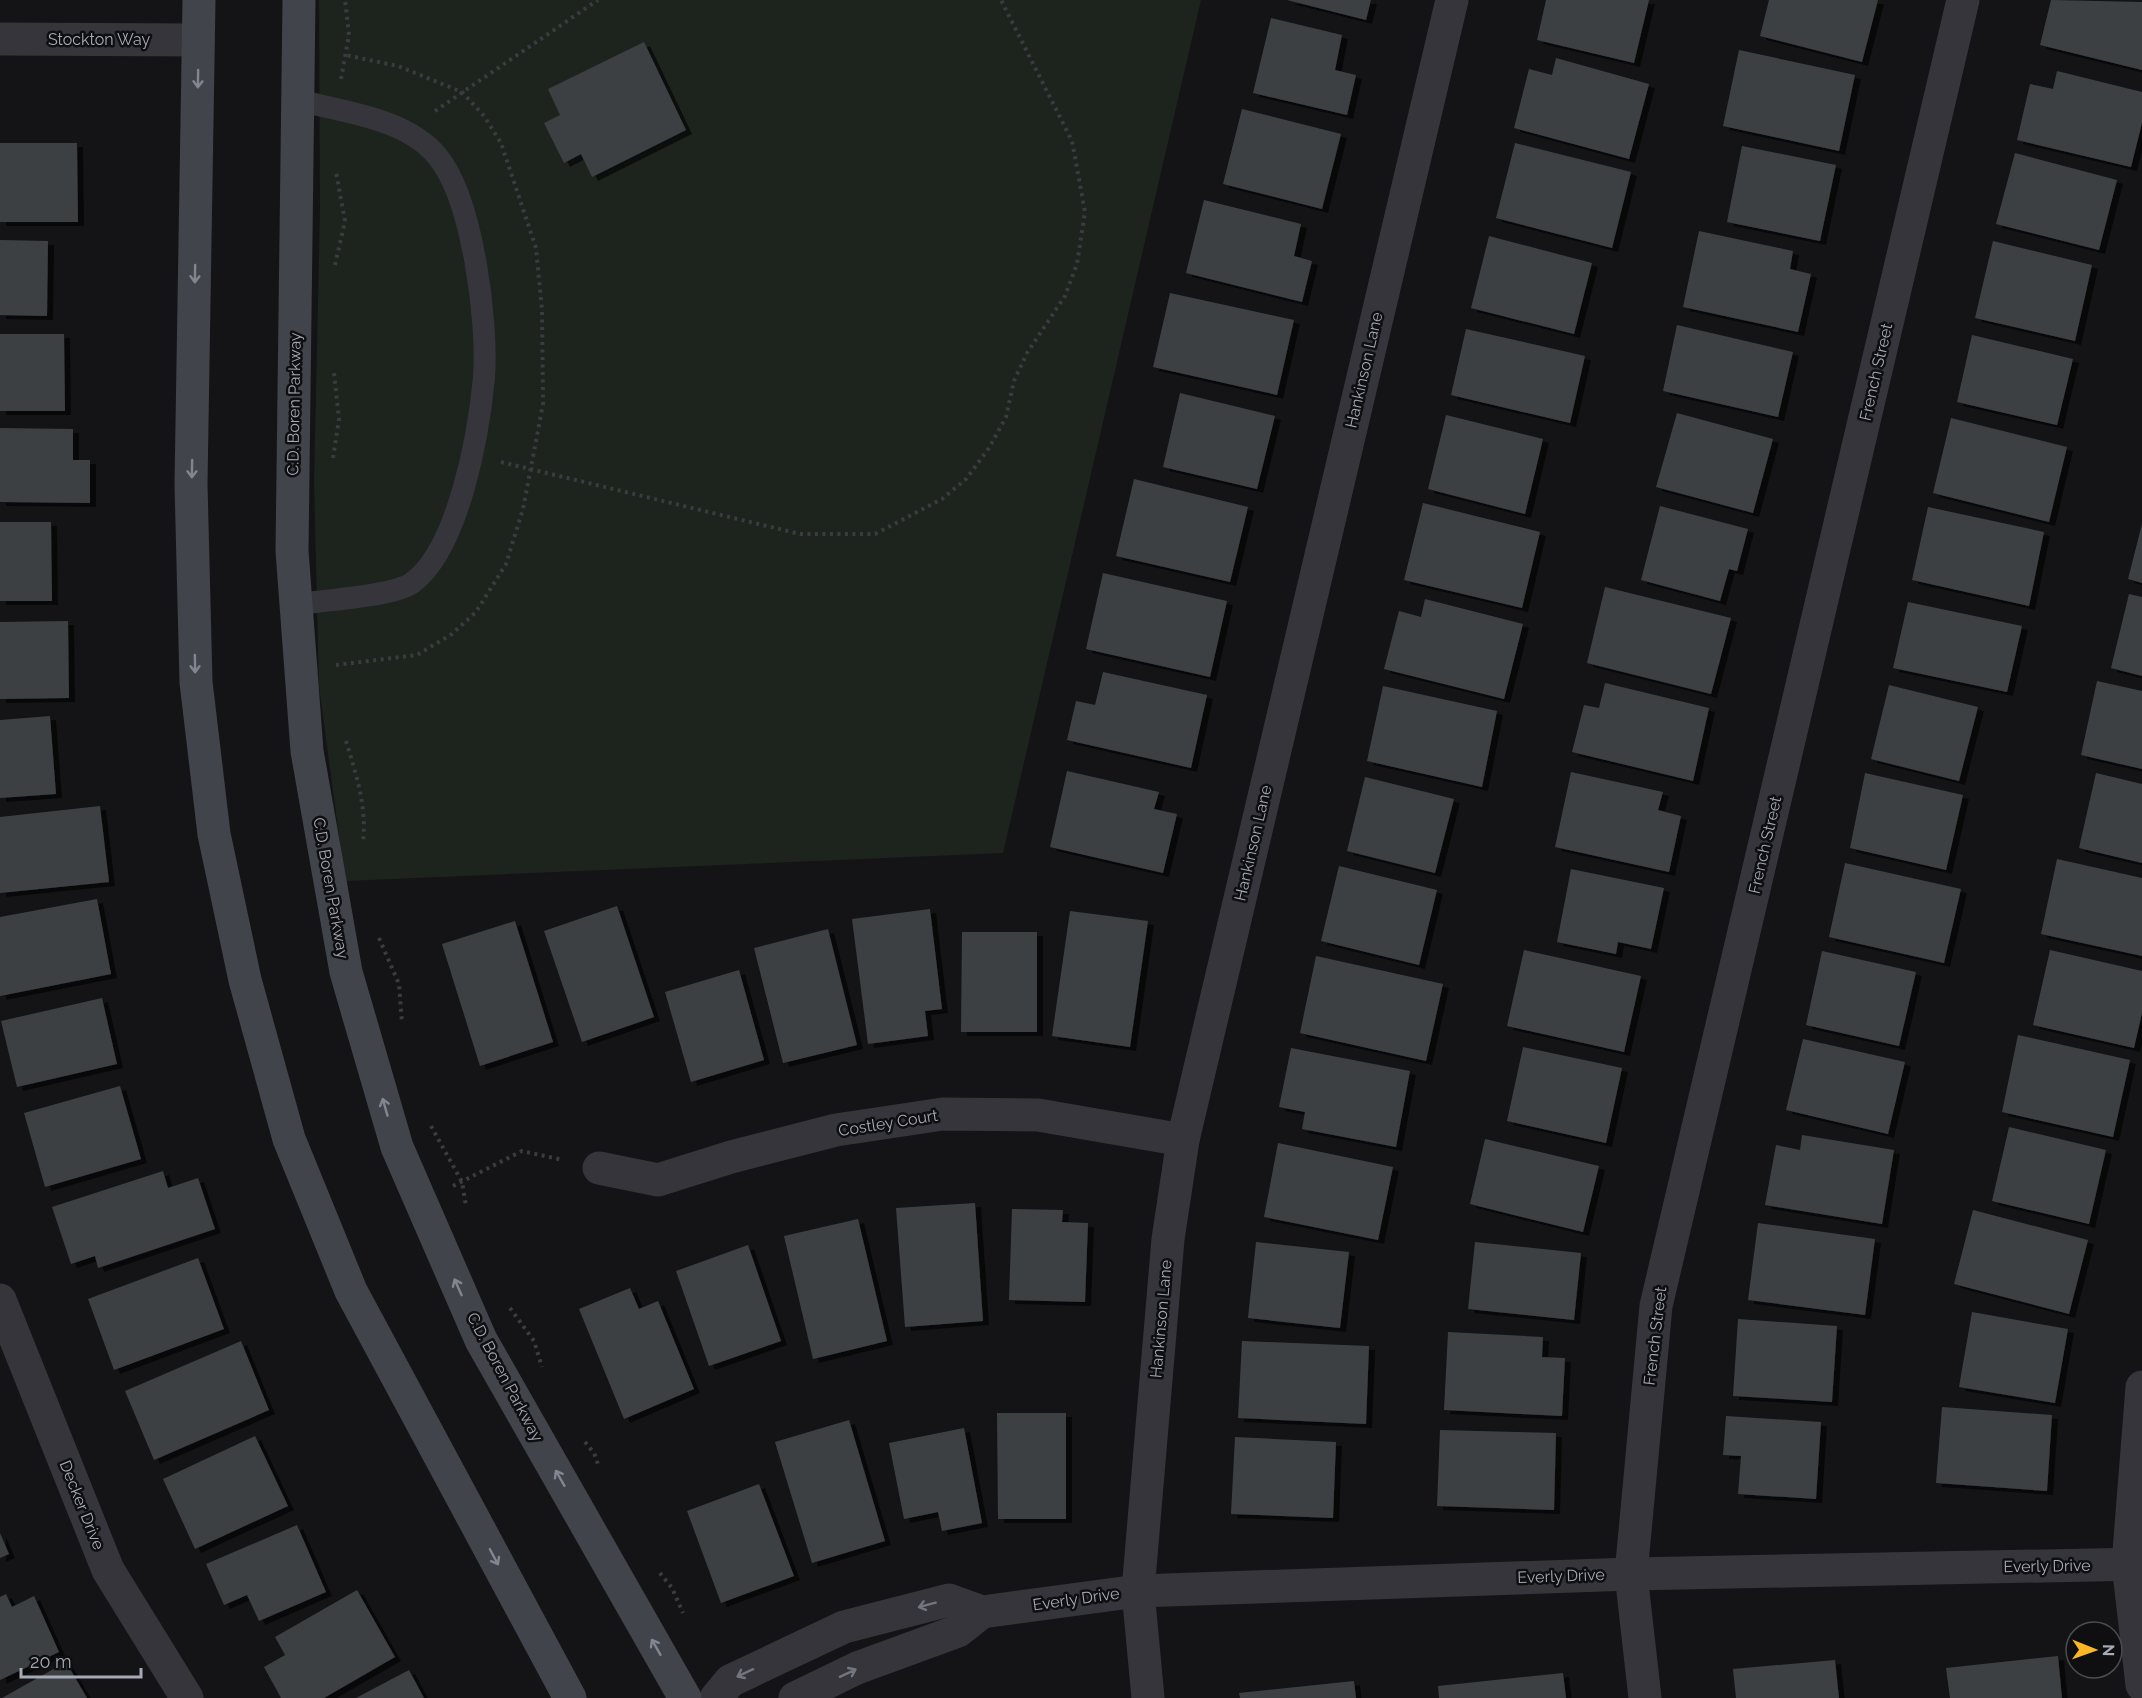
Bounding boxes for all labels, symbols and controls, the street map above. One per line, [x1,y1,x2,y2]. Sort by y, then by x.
street label: Stockton Way [48,30,150,49]
one-way arrow [192,69,204,89]
one-way arrow [189,264,201,284]
street label: Hankinson Lane [1341,310,1387,430]
street label: French Street [1856,321,1897,423]
street label: C.D. Boren Parkway [283,332,305,476]
one-way arrow [186,459,197,479]
one-way arrow [190,654,201,674]
street label: Hankinson Lane [1230,783,1276,903]
street label: French Street [1745,794,1786,896]
street label: C.D. Boren Parkway [309,816,353,961]
one-way arrow [379,1098,390,1117]
street label: Costley Court [837,1106,940,1140]
street label: Hankinson Lane [1146,1259,1176,1379]
one-way arrow [452,1279,464,1297]
street label: French Street [1640,1285,1671,1387]
street label: C.D. Boren Parkway [463,1309,547,1445]
street label: Decker Drive [55,1458,109,1552]
one-way arrow [554,1469,565,1487]
one-way arrow [489,1548,500,1566]
street label: Everly Drive [2003,1556,2091,1576]
street label: Everly Drive [1517,1565,1605,1587]
street label: Everly Drive [1031,1584,1121,1614]
one-way arrow [917,1600,936,1612]
north arrow [2064,1620,2124,1680]
one-way arrow [650,1639,662,1656]
scale bar [21,1641,141,1679]
text: N [2099,1644,2118,1657]
text: 20 m [30,1651,72,1672]
one-way arrow [838,1666,856,1678]
one-way arrow [736,1668,754,1680]

